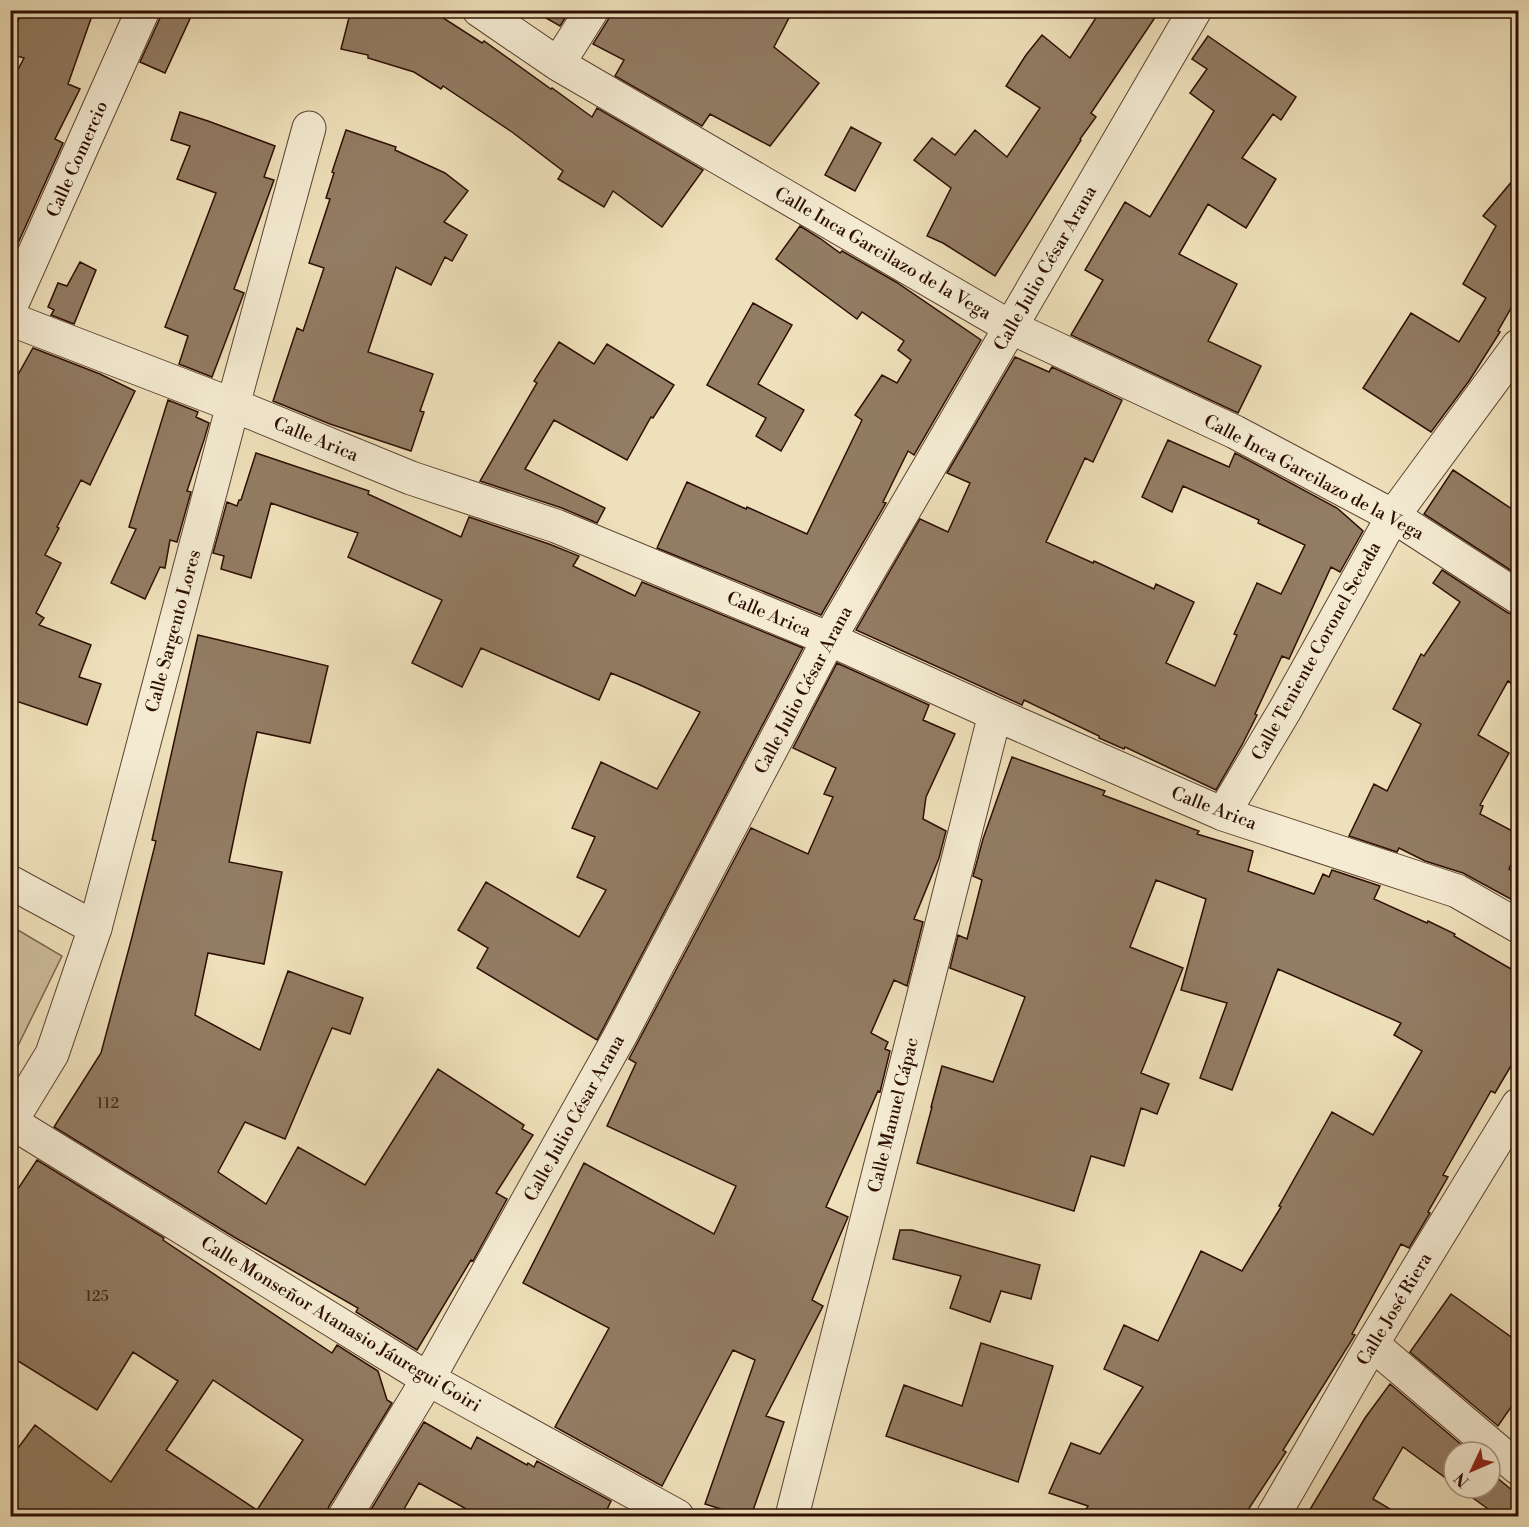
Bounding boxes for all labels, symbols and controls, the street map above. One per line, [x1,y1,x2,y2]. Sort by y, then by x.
street label: Calle Comercio [42,97,113,221]
street label: Calle Julio César Arana [989,181,1103,355]
street label: Calle Inca Garcilazo de la Vega [770,182,996,325]
street label: Calle Inca Garcilazo de la Vega [1200,409,1429,546]
street label: Calle Arica [270,412,362,467]
street label: Calle Teniente Coronel Secada [1247,537,1387,765]
street label: Calle Sargento Lores [141,547,206,715]
street label: Calle Arica [723,586,815,643]
street label: Calle Julio César Arana [749,602,858,778]
street label: Calle Arica [1168,782,1261,836]
street label: Calle Julio César Arana [519,1030,630,1206]
street label: Calle Manuel Cápac [863,1035,924,1195]
house number: 112 [97,1094,119,1113]
street label: Calle Monseñor Atanasio Jáuregui Goiri [196,1231,485,1417]
street label: Calle José Riera [1352,1248,1438,1370]
house number: 125 [85,1287,109,1306]
north arrow [1442,1440,1502,1500]
text: N [1450,1468,1474,1491]

